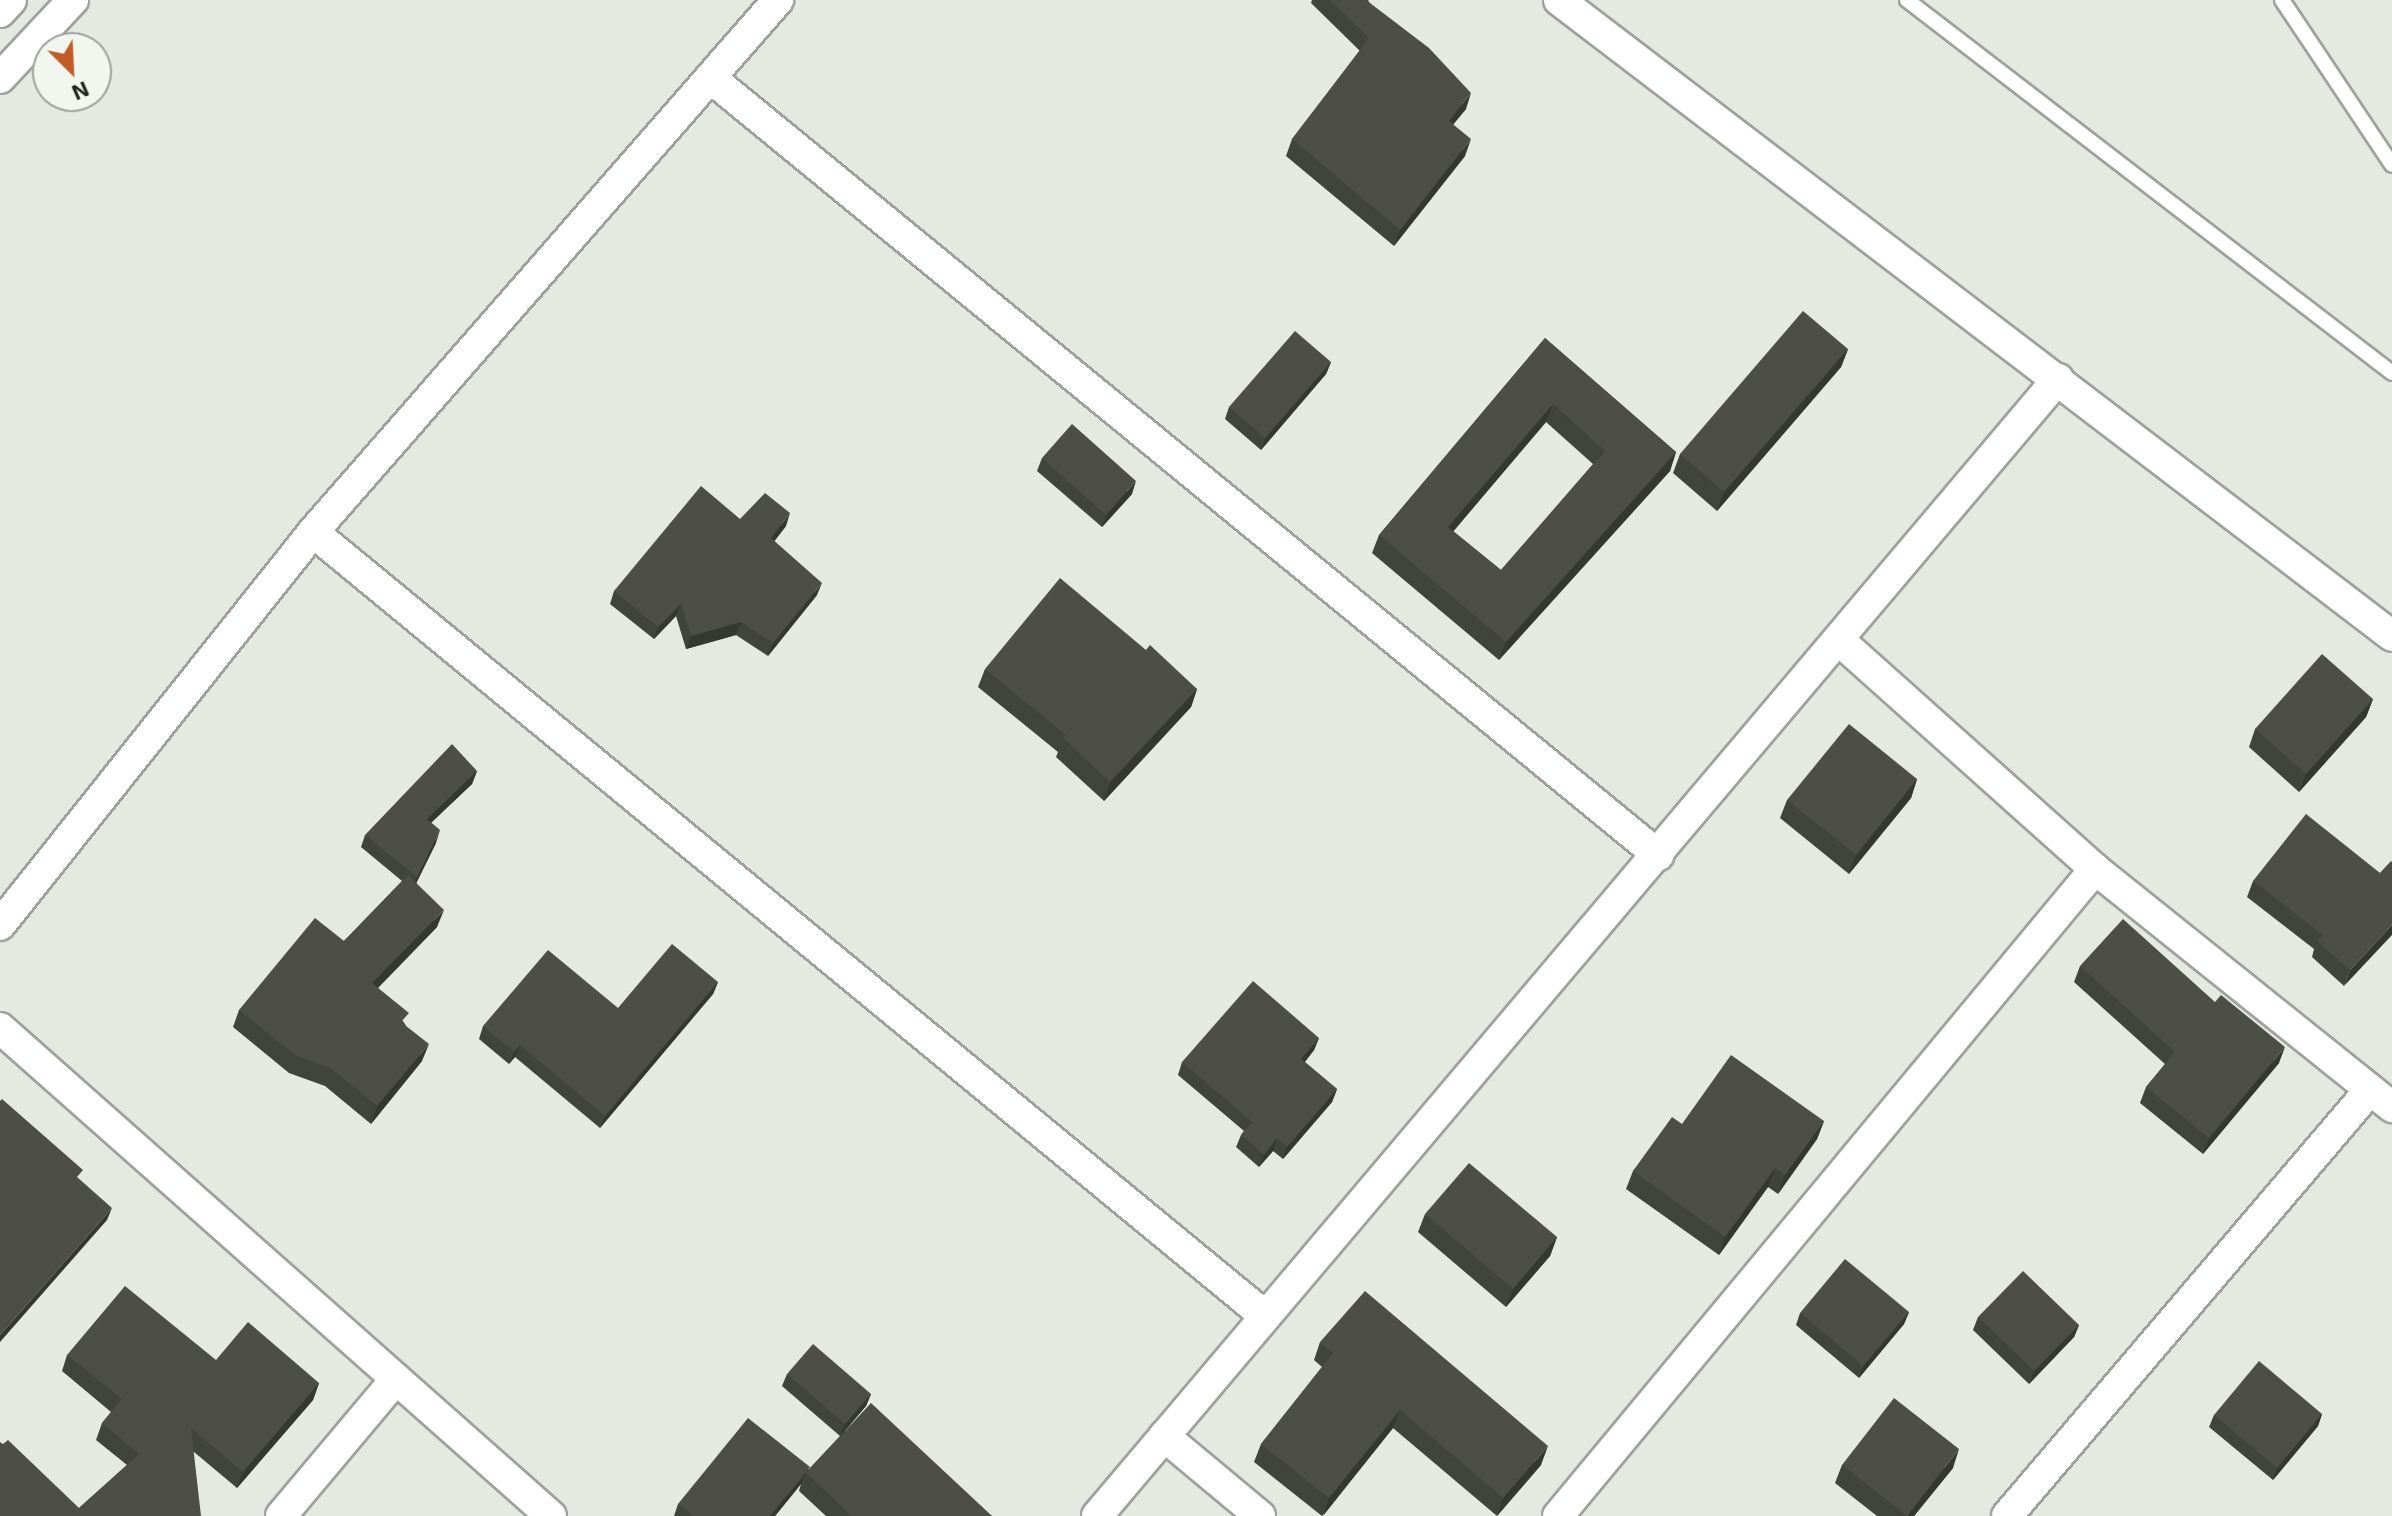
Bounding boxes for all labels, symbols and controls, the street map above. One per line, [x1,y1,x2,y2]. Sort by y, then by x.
north arrow [32,32,112,112]
text: N [68,77,94,107]

